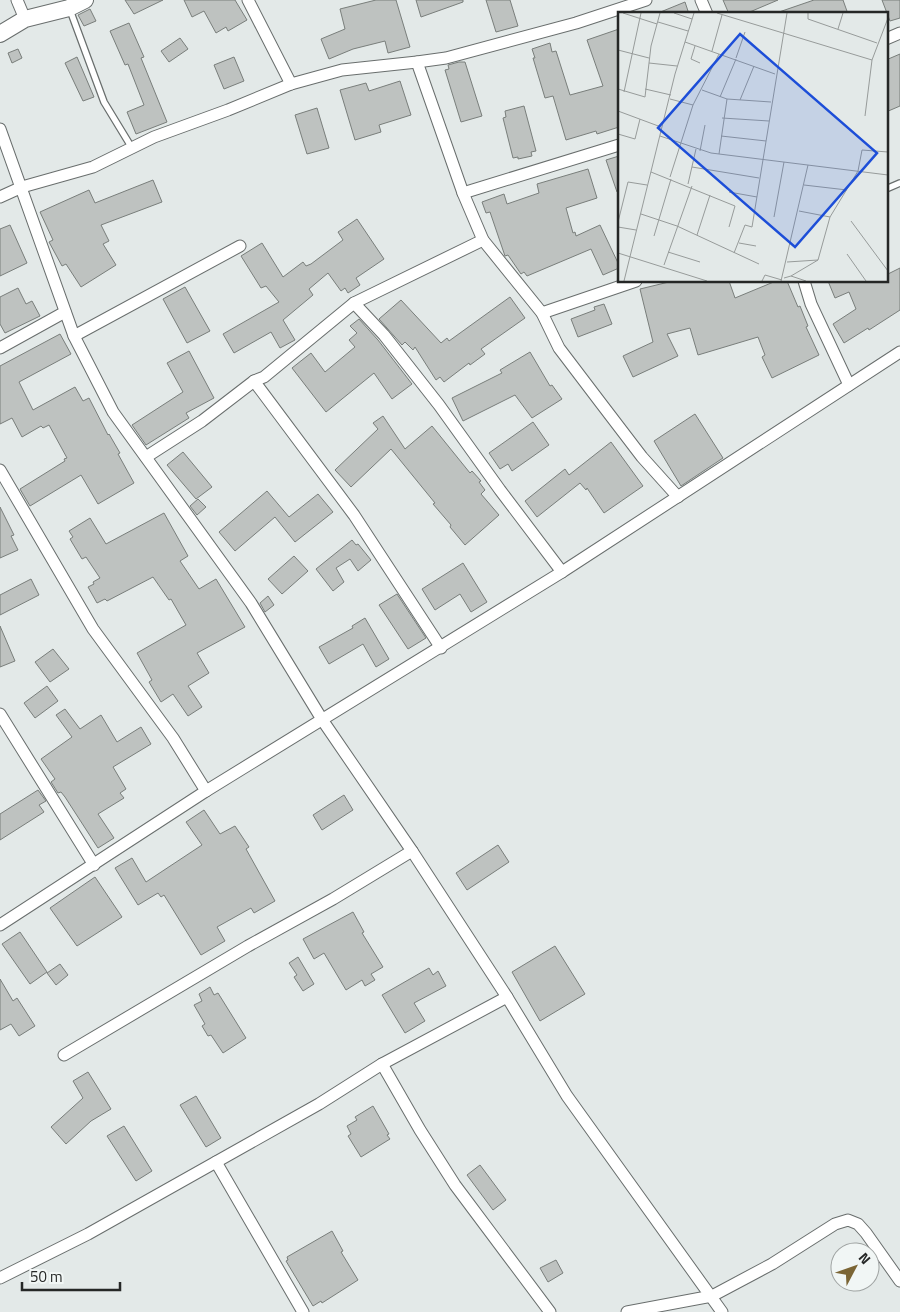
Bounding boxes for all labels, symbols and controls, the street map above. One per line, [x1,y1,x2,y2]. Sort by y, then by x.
inset map [618,12,888,282]
north arrow [830,1242,880,1292]
text: N [854,1248,876,1269]
scale bar [22,1260,120,1292]
text: 50 m [30,1265,63,1288]

